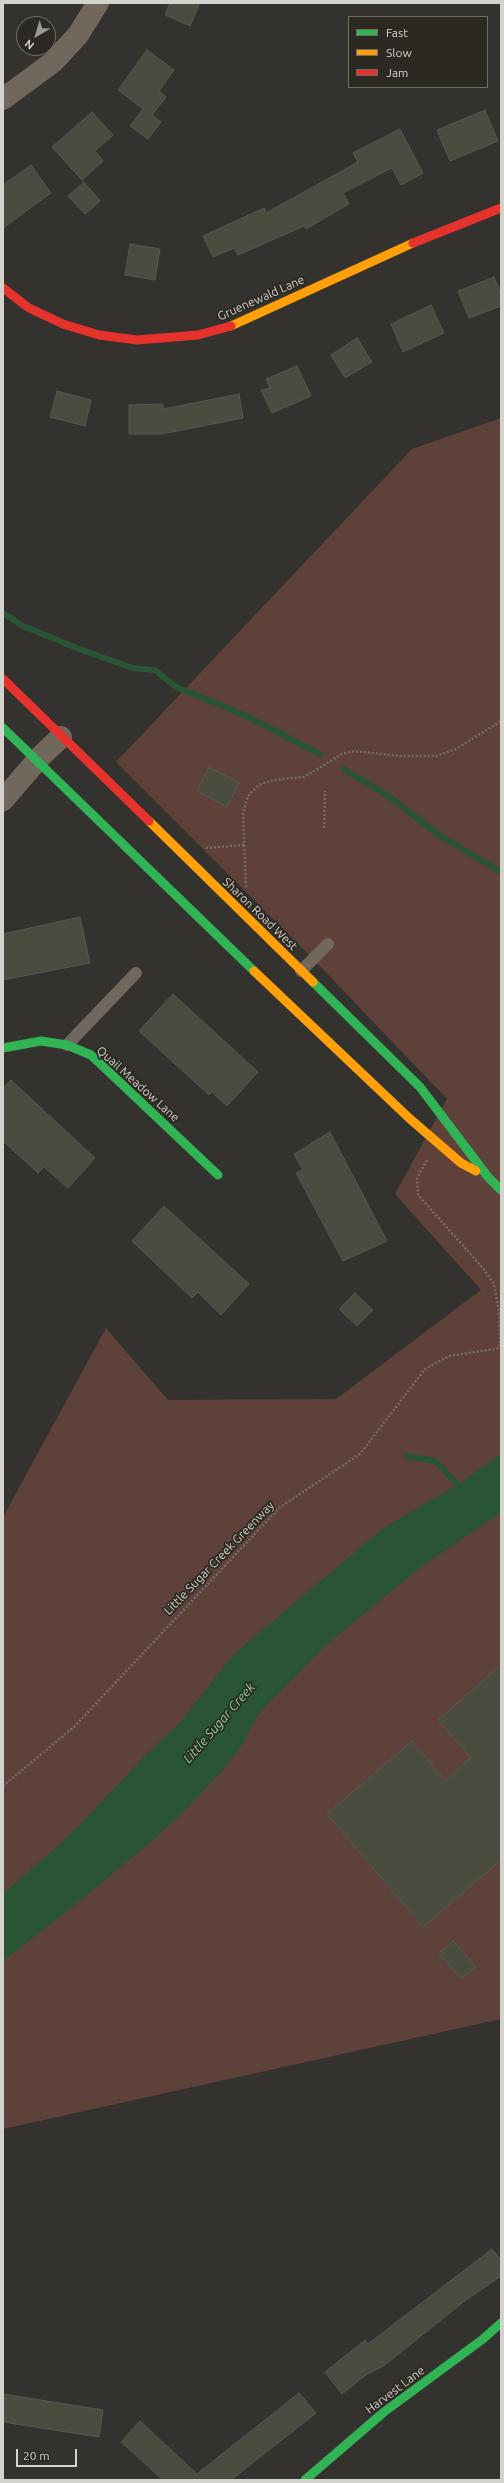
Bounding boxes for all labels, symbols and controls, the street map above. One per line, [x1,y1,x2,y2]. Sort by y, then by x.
north arrow [16,16,56,56]
legend [348,16,488,88]
text: Fast [386,26,408,39]
text: N [22,37,36,52]
text: Slow [386,46,412,59]
text: Jam [386,66,408,79]
street label: Gruenewald Lane [215,272,307,324]
street label: Sharon Road West [220,875,300,953]
street label: Quail Meadow Lane [94,1043,182,1125]
street label: Little Sugar Creek Greenway [161,1498,277,1618]
water label: Little Sugar Creek [180,1680,258,1766]
street label: Harvest Lane [363,2363,427,2417]
scale bar [18,2441,79,2467]
text: 20 m [23,2449,50,2462]

